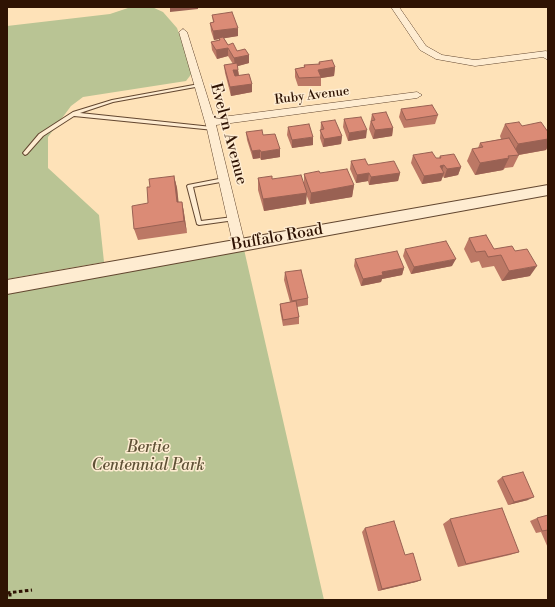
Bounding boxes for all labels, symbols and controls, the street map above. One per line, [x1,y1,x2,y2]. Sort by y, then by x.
street label: Evelyn Avenue [205,81,251,187]
street label: Ruby Avenue [274,84,350,108]
street label: Buffalo Road [230,220,324,256]
park label: Bertie Centennial Park [91,438,205,476]

